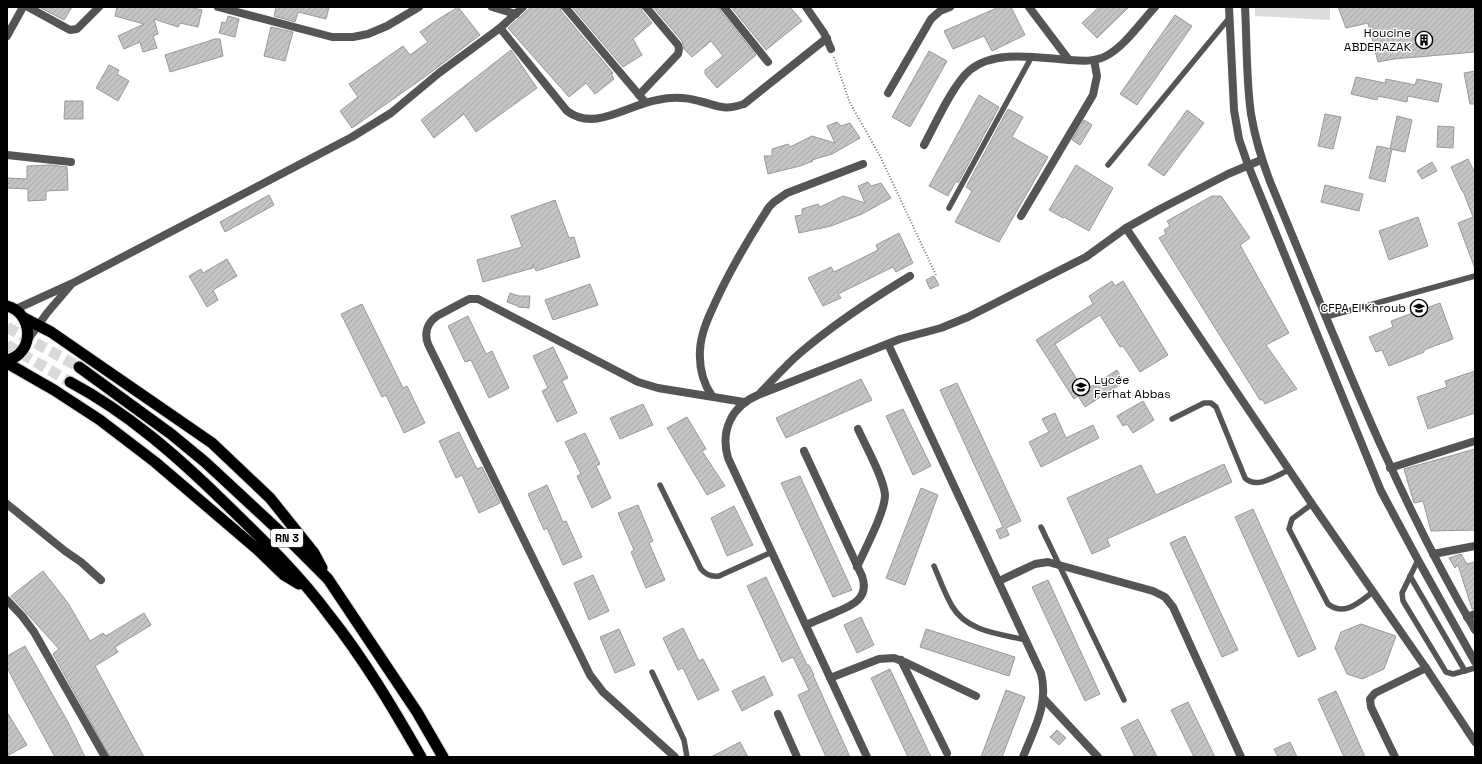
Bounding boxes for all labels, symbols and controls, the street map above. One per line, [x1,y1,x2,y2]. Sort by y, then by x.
place label: Houcine ABDERAZAK [1344,25,1412,55]
building icon: Houcine ABDERAZAK [1414,30,1434,50]
school or university icon: CFPA El Khroub [1409,298,1429,318]
place label: CFPA El Khroub [1321,300,1406,316]
place label: Lycée Ferhat Abbas [1094,372,1171,402]
school or university icon: Lycée Ferhat Abbas [1071,377,1091,397]
road number: RN 3 [271,529,303,547]

